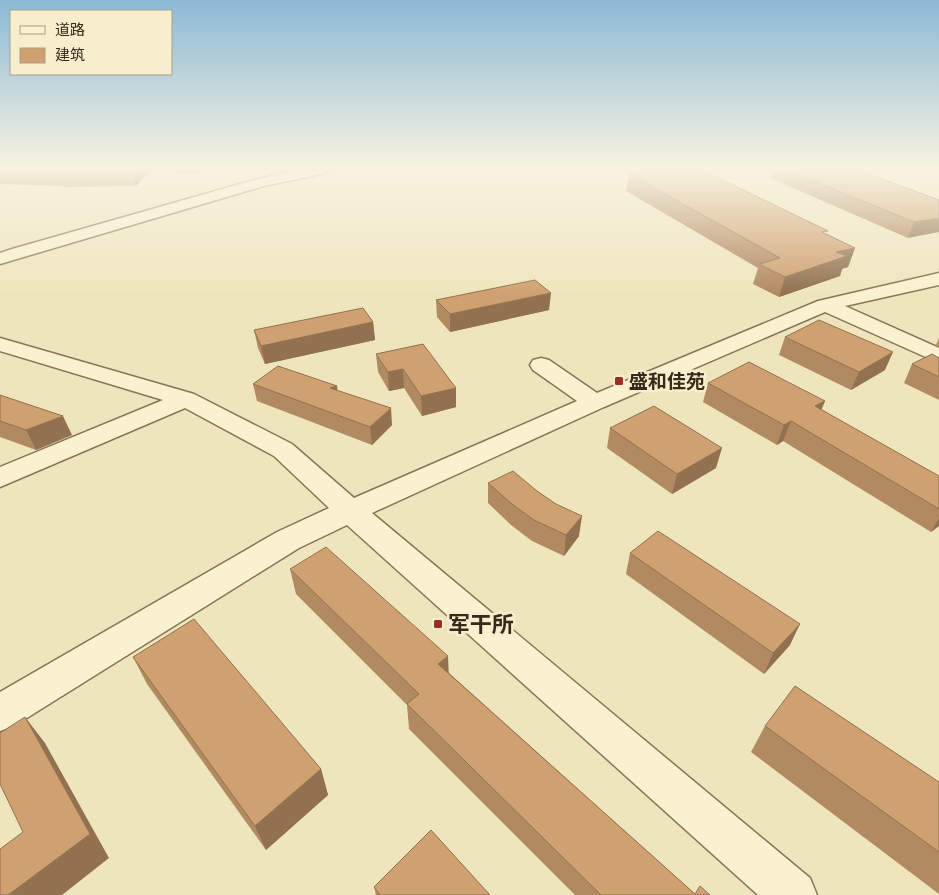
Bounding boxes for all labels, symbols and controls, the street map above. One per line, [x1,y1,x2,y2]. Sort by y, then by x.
legend [10,10,172,75]
text: 道路 [55,19,85,42]
text: 建筑 [55,44,85,67]
place label: 盛和佳苑 [629,368,705,397]
marker: 盛和佳苑 [613,375,625,387]
place label: 军干所 [448,609,514,642]
marker: 军干所 [432,618,444,630]

